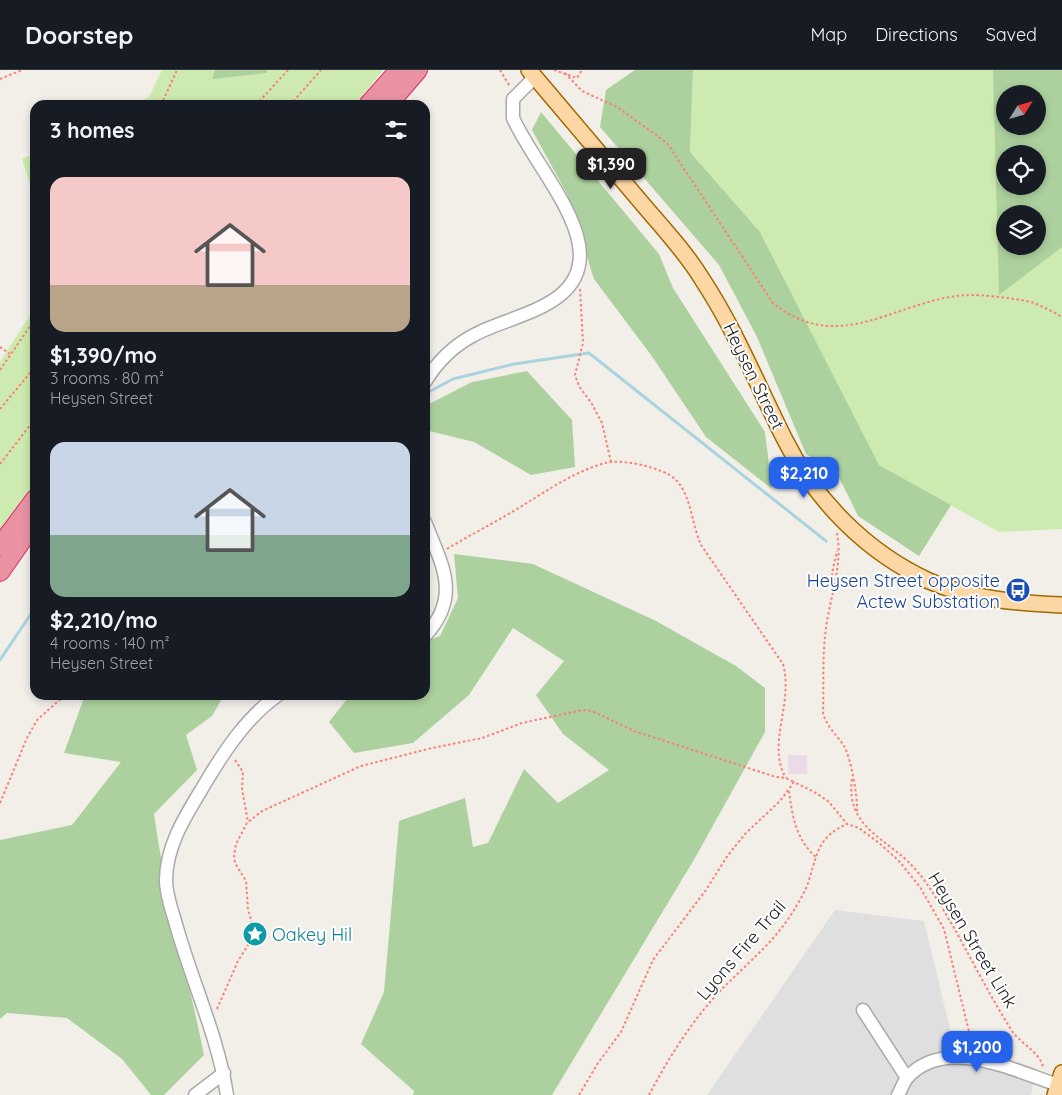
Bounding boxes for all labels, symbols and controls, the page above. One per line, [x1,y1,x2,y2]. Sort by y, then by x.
text: Doorstep [25,20,133,50]
text: Map [810,23,847,46]
text: Directions [875,23,958,46]
text: Saved [986,23,1037,46]
north arrow [996,85,1046,135]
map controls [996,85,1046,255]
icon: filters [382,116,410,144]
text: 3 homes [50,117,134,143]
button: locate [996,145,1046,195]
pin: $1,390 [570,148,652,190]
text: $1,390 [587,154,635,174]
button: layers [996,205,1046,255]
icon: home [185,210,275,300]
street label: Heysen Street [718,319,790,433]
text: $1,390/mo [50,342,157,368]
text: 3 rooms · 80 m² [50,368,164,388]
text: Heysen Street [50,388,153,408]
pin: $2,210 [763,456,845,499]
text: $2,210 [780,463,828,483]
icon: home [185,475,275,565]
place label: Heysen Street opposite Actew Substation [807,569,1000,613]
bus stop icon: Heysen Street opposite Actew Substation [1005,577,1031,603]
text: $2,210/mo [50,607,158,633]
text: 4 rooms · 140 m² [50,633,170,653]
text: Heysen Street [50,653,153,673]
street label: Heysen Street Link [923,868,1023,1012]
street label: Lyons Fire Trail [691,895,791,1005]
place icon: Oakey Hil [242,921,268,947]
place label: Oakey Hil [272,923,352,946]
pin: $1,200 [936,1030,1018,1073]
text: $1,200 [953,1037,1001,1057]

